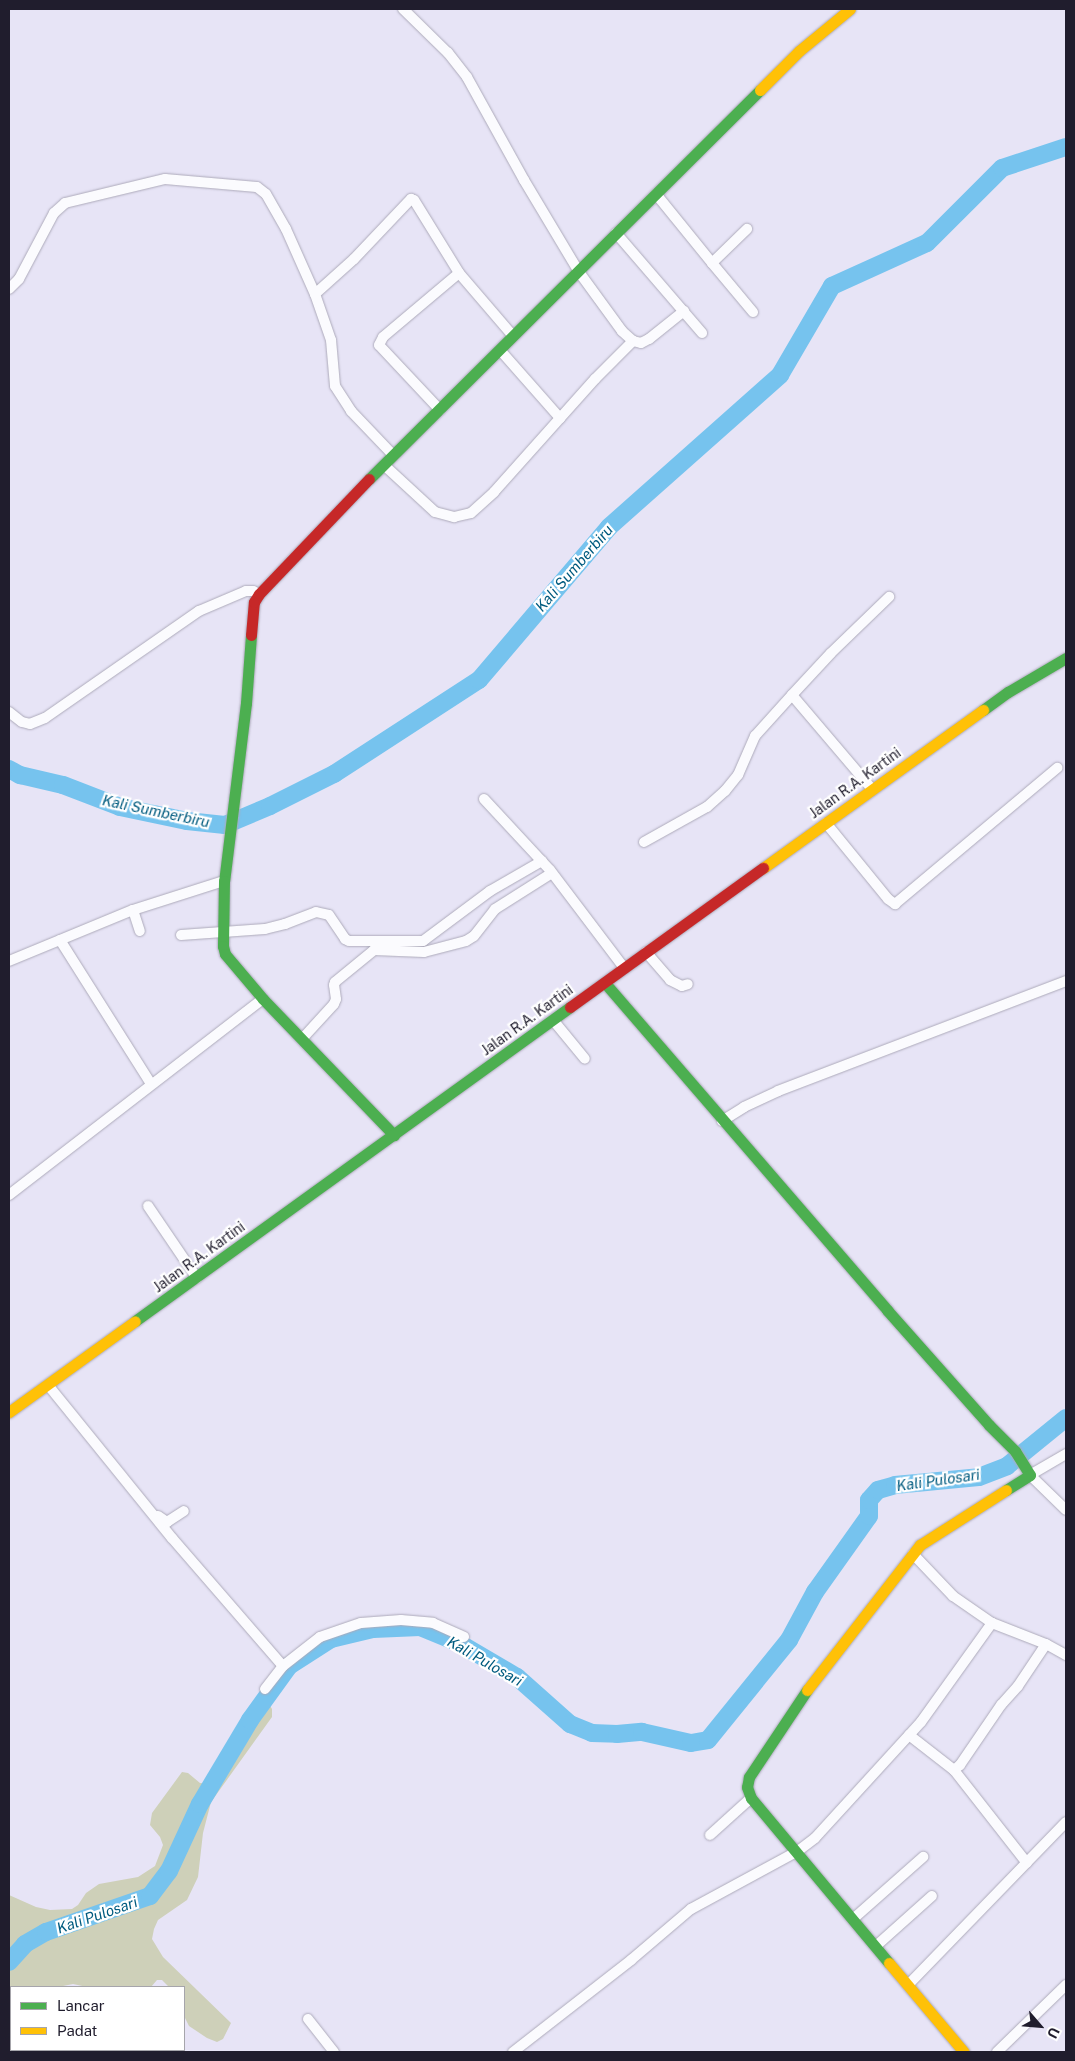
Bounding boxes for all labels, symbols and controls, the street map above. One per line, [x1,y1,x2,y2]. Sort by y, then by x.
water label: Kali Sumberbiru [531,521,617,615]
street label: Jalan R.A. Kartini [806,744,904,822]
water label: Kali Sumberbiru [101,791,211,831]
street label: Jalan R.A. Kartini [478,981,576,1059]
street label: Jalan R.A. Kartini [150,1218,248,1296]
water label: Kali Pulosari [895,1465,981,1495]
water label: Kali Pulosari [444,1632,526,1690]
water label: Kali Pulosari [54,1893,140,1937]
legend [10,1986,185,2051]
text: Lancar [57,1997,105,2014]
north arrow [1015,2001,1065,2051]
text: Padat [57,2022,97,2039]
text: U [1044,2025,1063,2041]

